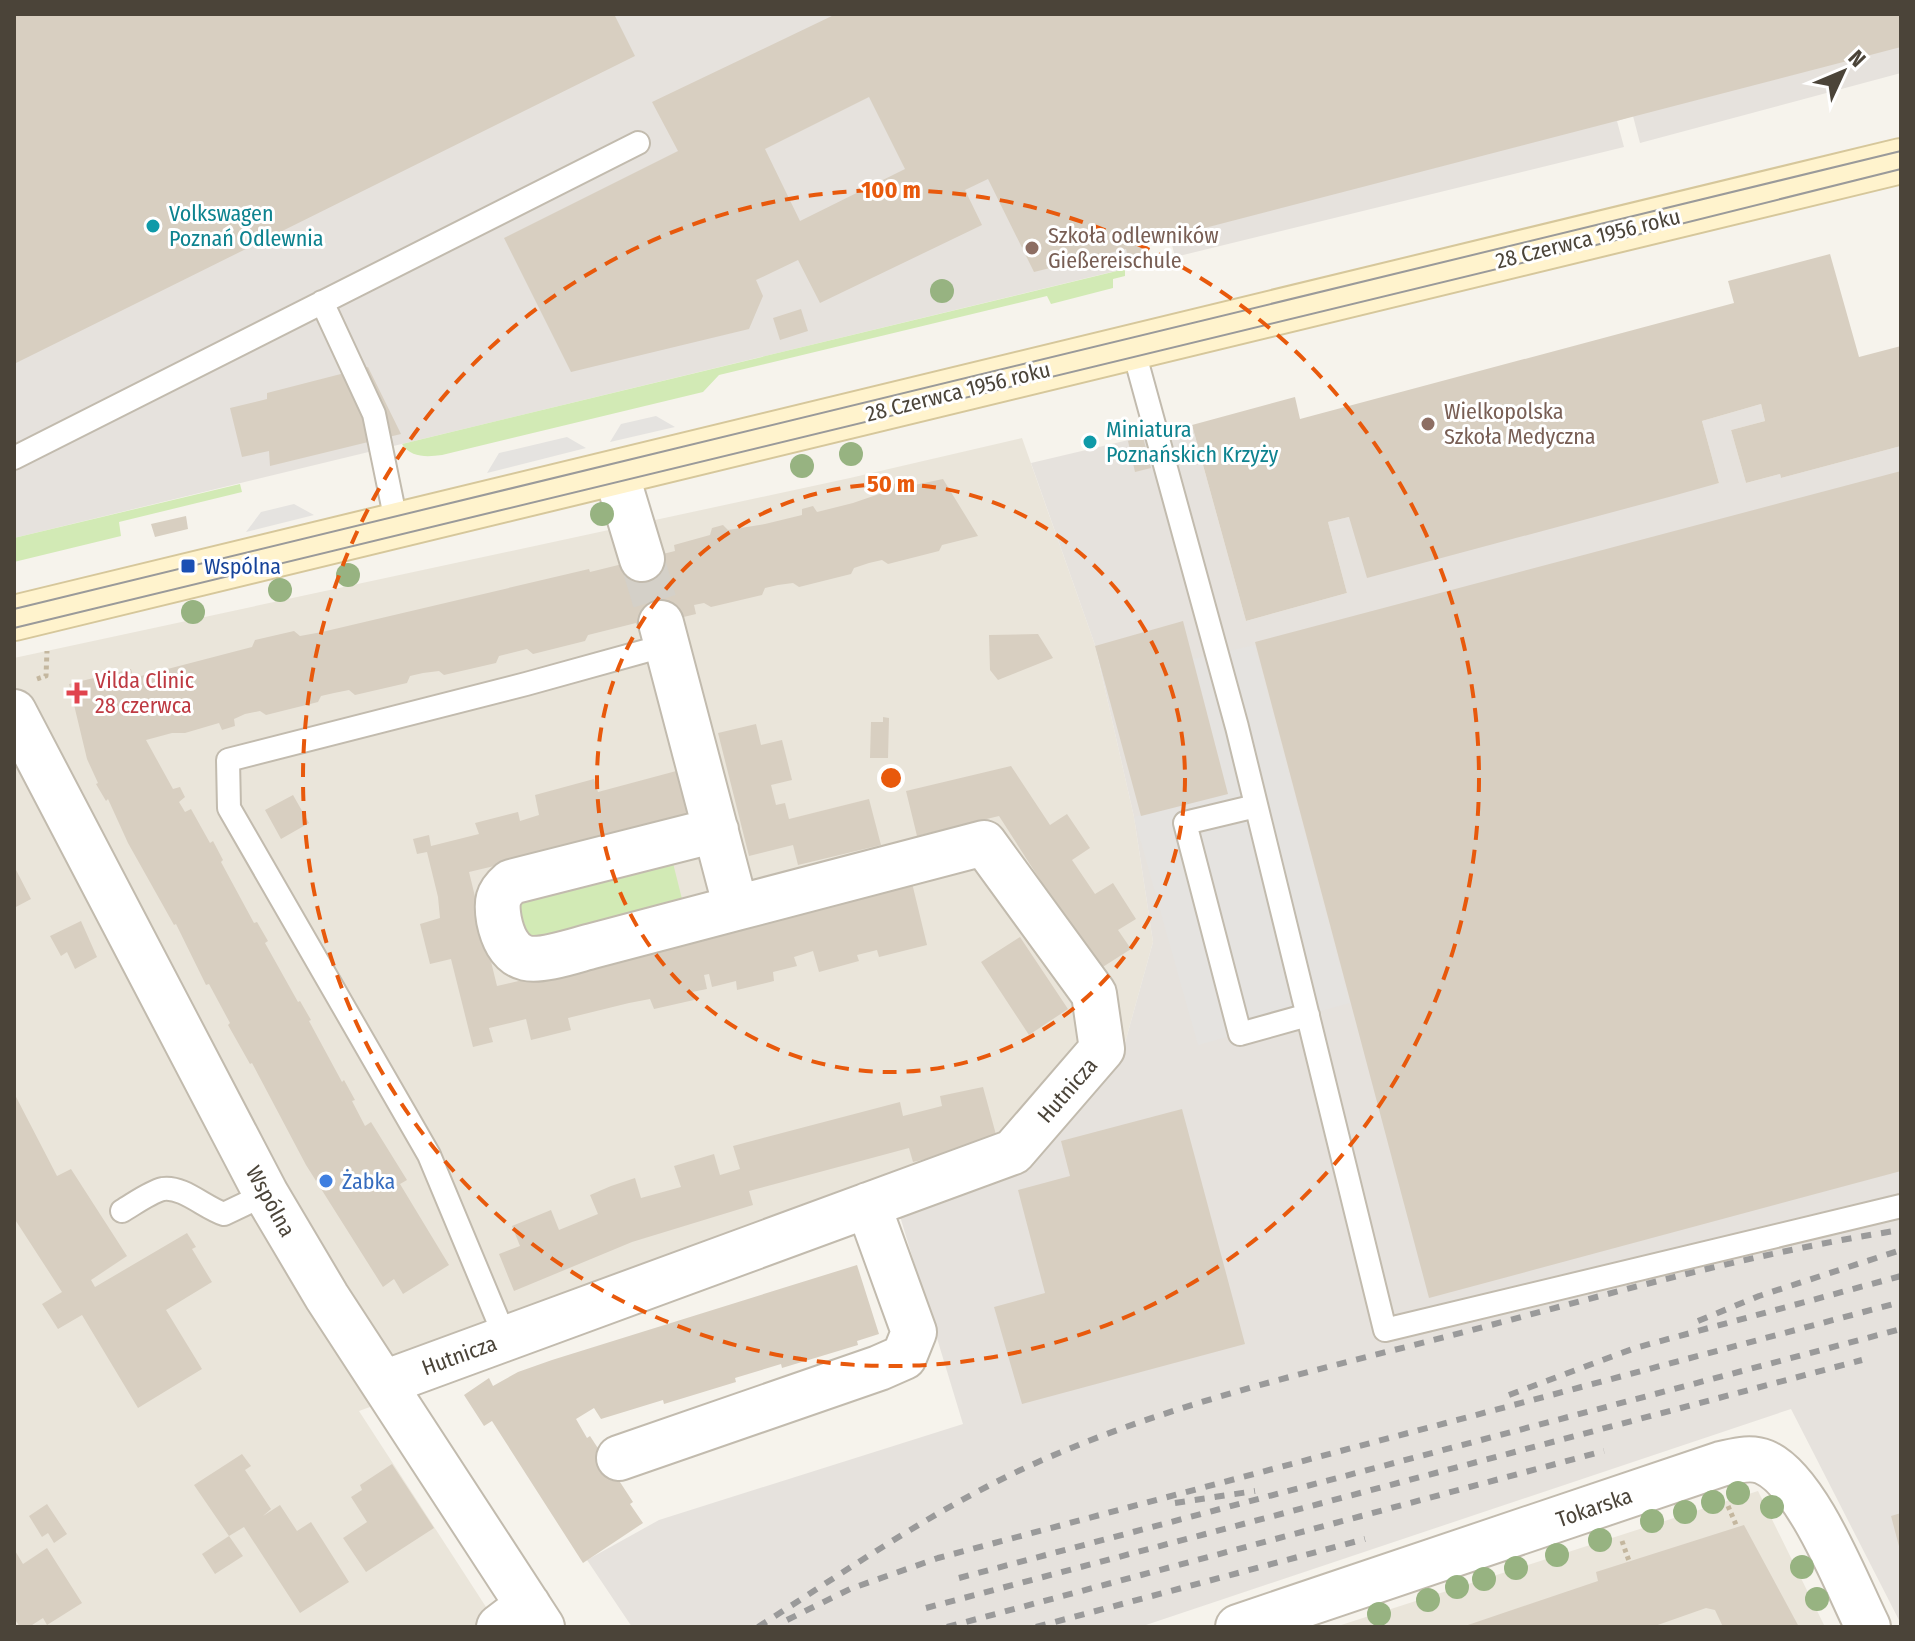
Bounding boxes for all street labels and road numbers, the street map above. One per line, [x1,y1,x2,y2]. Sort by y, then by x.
street label: 28 Czerwca 1956 roku [1493,202,1683,274]
street label: 28 Czerwca 1956 roku [863,355,1053,427]
street label: Hutnicza [1032,1052,1103,1129]
street label: Wspólna [240,1161,301,1242]
street label: Hutnicza [418,1329,500,1381]
street label: Tokarska [1553,1482,1636,1533]

